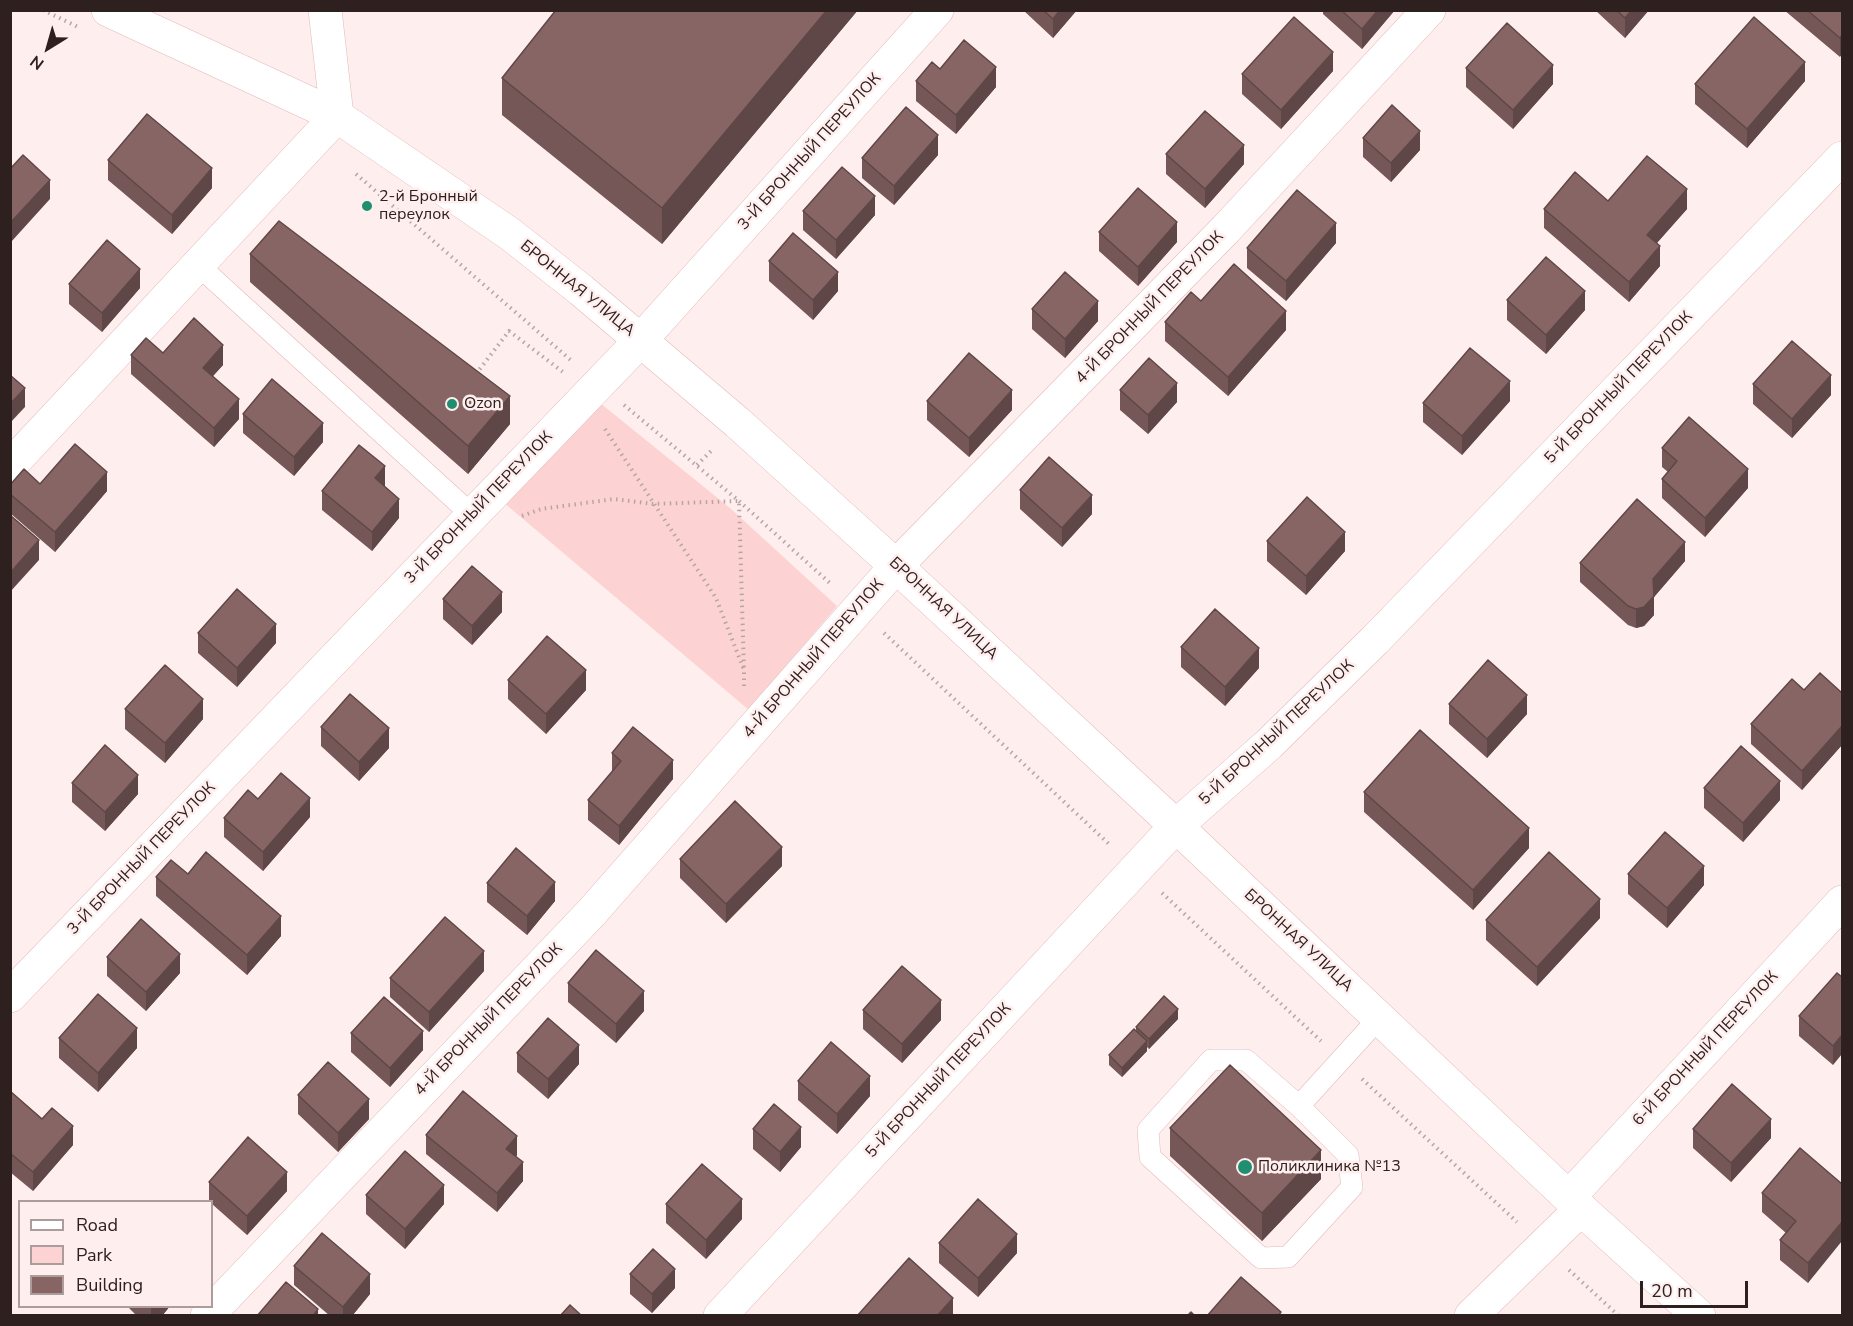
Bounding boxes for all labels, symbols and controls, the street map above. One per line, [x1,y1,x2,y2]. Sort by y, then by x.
north arrow [18,18,78,78]
text: N [26,50,49,75]
street label: 3-Й БРОННЫЙ ПЕРЕУЛОК [734,70,886,234]
place label: 2-й Бронный переулок [379,187,478,225]
marker: 2-й Бронный переулок [360,199,374,213]
street label: 4-Й БРОННЫЙ ПЕРЕУЛОК [1072,228,1228,388]
street label: БРОННАЯ УЛИЦА [516,237,638,341]
street label: 5-Й БРОННЫЙ ПЕРЕУЛОК [1541,308,1697,468]
place label: Ozon [464,394,502,414]
marker: Ozon [445,397,459,411]
street label: 3-Й БРОННЫЙ ПЕРЕУЛОК [401,428,557,588]
street label: БРОННАЯ УЛИЦА [885,554,1001,664]
street label: 4-Й БРОННЫЙ ПЕРЕУЛОК [740,575,888,743]
street label: 5-Й БРОННЫЙ ПЕРЕУЛОК [1196,656,1358,810]
street label: 3-Й БРОННЫЙ ПЕРЕУЛОК [64,779,220,939]
street label: БРОННАЯ УЛИЦА [1240,886,1356,996]
street label: 4-Й БРОННЫЙ ПЕРЕУЛОК [411,940,567,1100]
street label: 6-Й БРОННЫЙ ПЕРЕУЛОК [1629,968,1783,1130]
street label: 5-Й БРОННЫЙ ПЕРЕУЛОК [862,1000,1016,1162]
place label: Поликлиника №13 [1258,1157,1401,1177]
marker: Поликлиника №13 [1236,1158,1254,1176]
legend [18,1200,213,1308]
text: Road [76,1213,118,1237]
text: Park [76,1243,112,1267]
scale bar [1643,1269,1751,1307]
text: Building [76,1273,143,1297]
text: 20 m [1651,1279,1693,1303]

